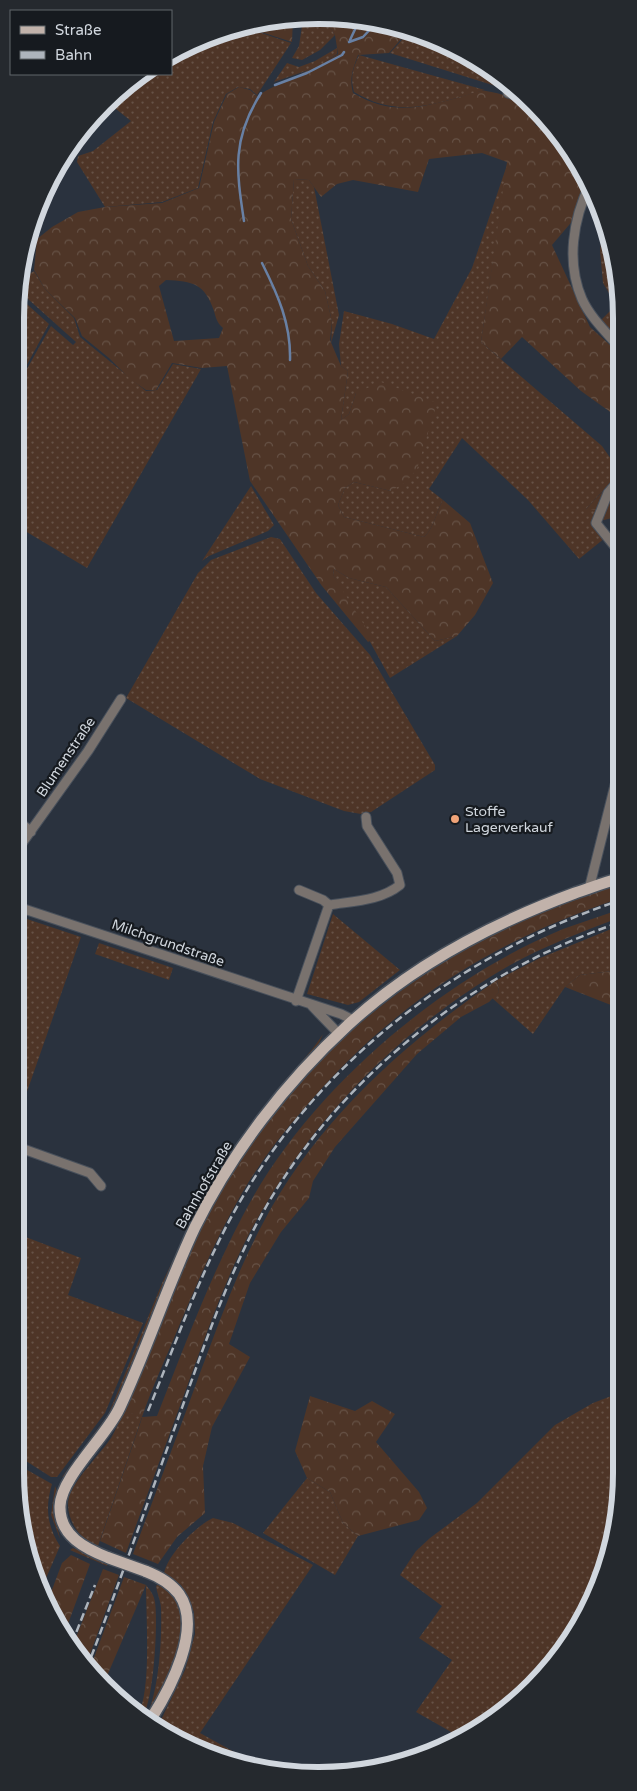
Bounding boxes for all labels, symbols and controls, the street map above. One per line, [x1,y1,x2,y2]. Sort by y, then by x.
legend [10,10,172,75]
text: Straße [55,21,101,39]
text: Bahn [55,46,92,64]
street label: Blumenstraße [33,714,99,800]
place label: Stoffe Lagerverkauf [465,803,553,836]
marker: Stoffe Lagerverkauf [449,813,461,825]
street label: Milchgrundstraße [109,916,227,970]
street label: Bahnhofstraße [172,1138,236,1232]

